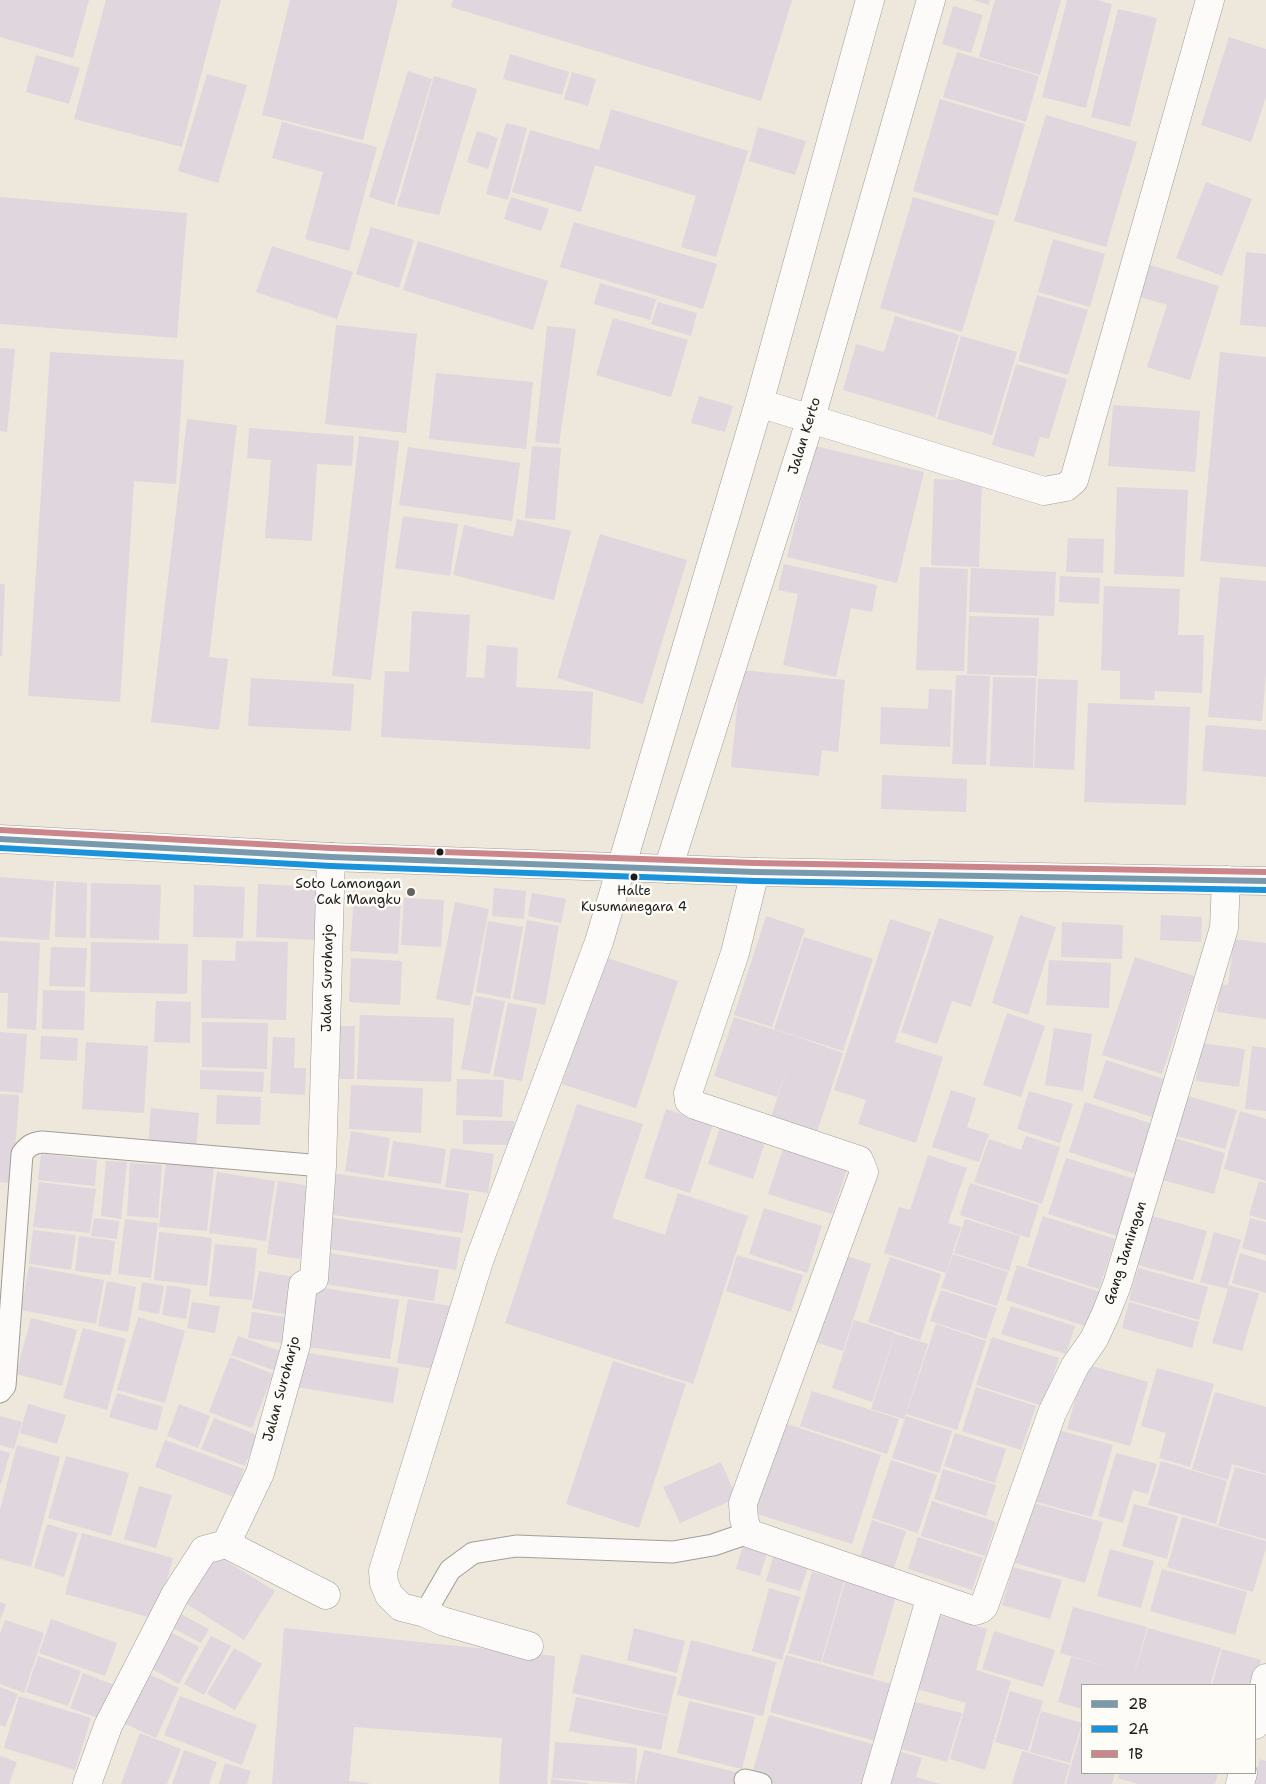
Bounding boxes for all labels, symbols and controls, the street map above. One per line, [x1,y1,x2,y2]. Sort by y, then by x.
street label: Jalan Kerto [785,395,825,477]
unlabelled marker [435,847,445,857]
marker: Halte Kusumanegara 4 [629,872,639,882]
place label: Soto Lamongan Cak Mangku [295,876,401,909]
place label: Halte Kusumanegara 4 [581,884,687,915]
marker: Soto Lamongan Cak Mangku [405,886,417,898]
street label: Jalan Suroharjo [319,924,337,1032]
street label: Gang Jamingan [1101,1199,1151,1307]
street label: Jalan Suroharjo [260,1334,304,1444]
legend [1081,1684,1256,1774]
text: 2B [1128,1694,1147,1714]
text: 2A [1128,1719,1149,1739]
text: 1B [1128,1744,1143,1764]

